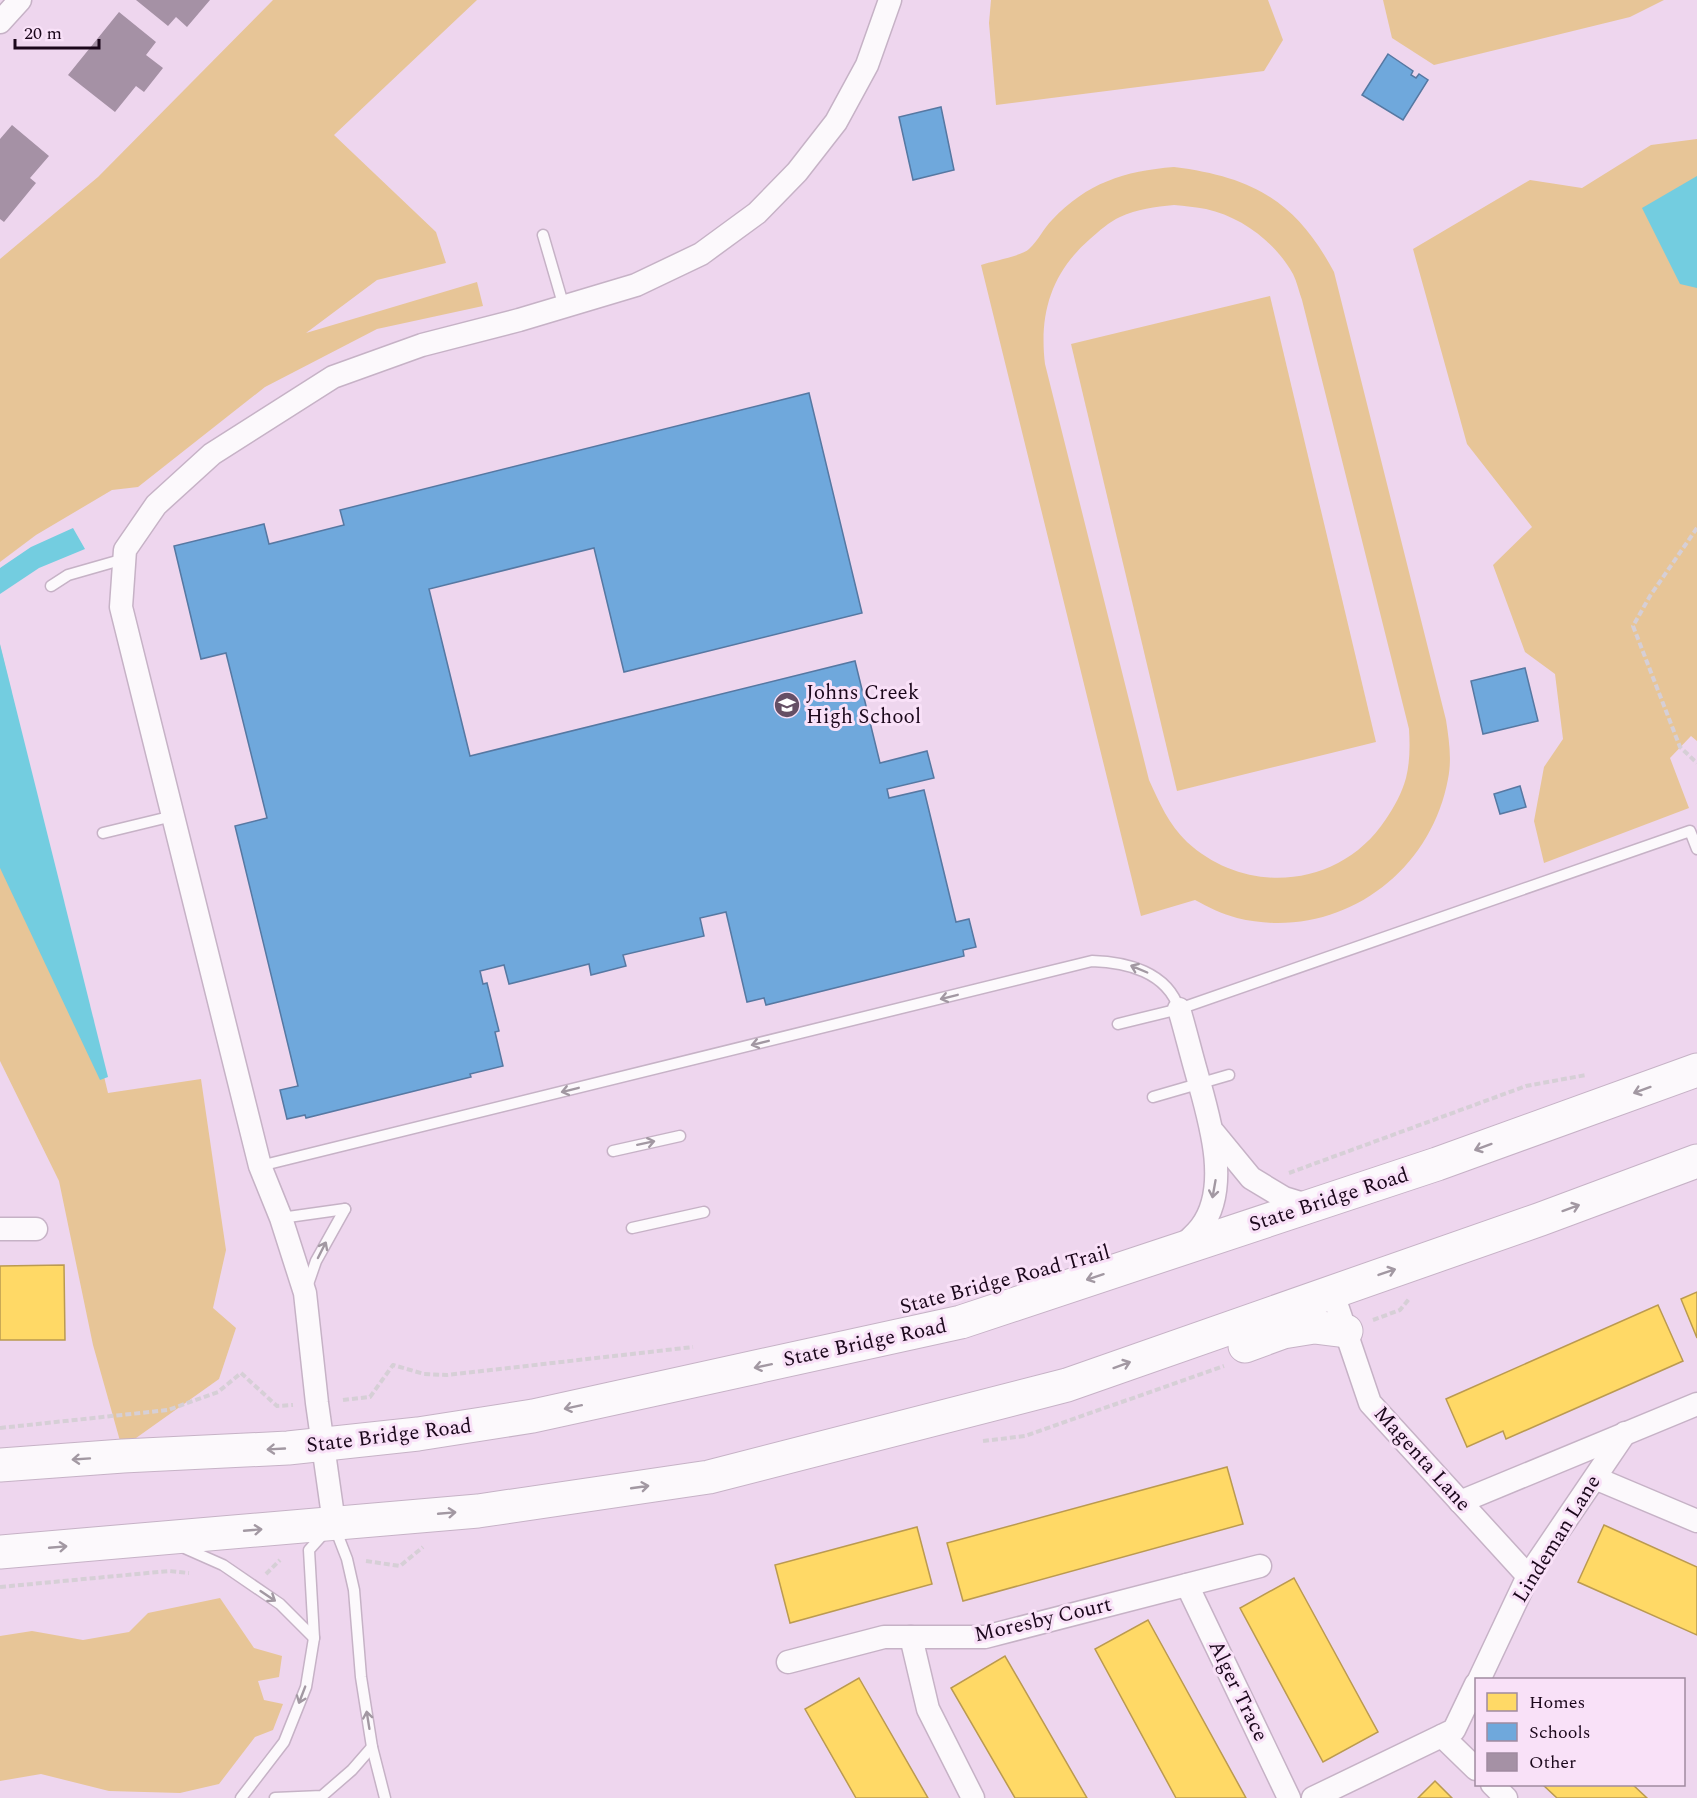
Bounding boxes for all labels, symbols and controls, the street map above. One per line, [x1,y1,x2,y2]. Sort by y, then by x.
scale bar [15,12,99,50]
text: 20 m [24,20,62,47]
place label: Johns Creek High School [806,677,921,733]
school or university icon: Johns Creek High School [772,690,802,720]
one-way arrow [1130,963,1148,974]
one-way arrow [940,991,959,1003]
one-way arrow [751,1038,770,1050]
one-way arrow [561,1084,580,1096]
one-way arrow [1633,1085,1652,1096]
one-way arrow [636,1137,655,1149]
one-way arrow [1475,1143,1493,1154]
street label: State Bridge Road [1245,1159,1413,1241]
one-way arrow [1208,1178,1219,1198]
one-way arrow [1562,1201,1580,1212]
street label: State Bridge Road Trail [896,1236,1114,1324]
one-way arrow [317,1241,329,1259]
one-way arrow [1377,1265,1396,1276]
one-way arrow [1086,1273,1105,1284]
street label: State Bridge Road [780,1310,950,1376]
one-way arrow [1112,1359,1131,1370]
one-way arrow [754,1360,773,1372]
street label: Magenta Lane [1366,1399,1478,1519]
one-way arrow [564,1402,583,1413]
street label: State Bridge Road [304,1410,474,1462]
one-way arrow [266,1443,286,1454]
one-way arrow [72,1454,92,1465]
street label: Lindeman Lane [1505,1469,1609,1609]
one-way arrow [630,1481,649,1492]
one-way arrow [436,1507,456,1518]
one-way arrow [242,1524,262,1535]
one-way arrow [48,1541,68,1552]
street label: Moresby Court [971,1589,1115,1651]
one-way arrow [259,1590,276,1602]
street label: Alger Trace [1200,1635,1276,1747]
legend [1475,1678,1685,1786]
one-way arrow [296,1686,307,1704]
text: Homes [1529,1689,1585,1716]
one-way arrow [363,1711,374,1731]
text: Schools [1529,1719,1591,1746]
text: Other [1529,1749,1576,1776]

